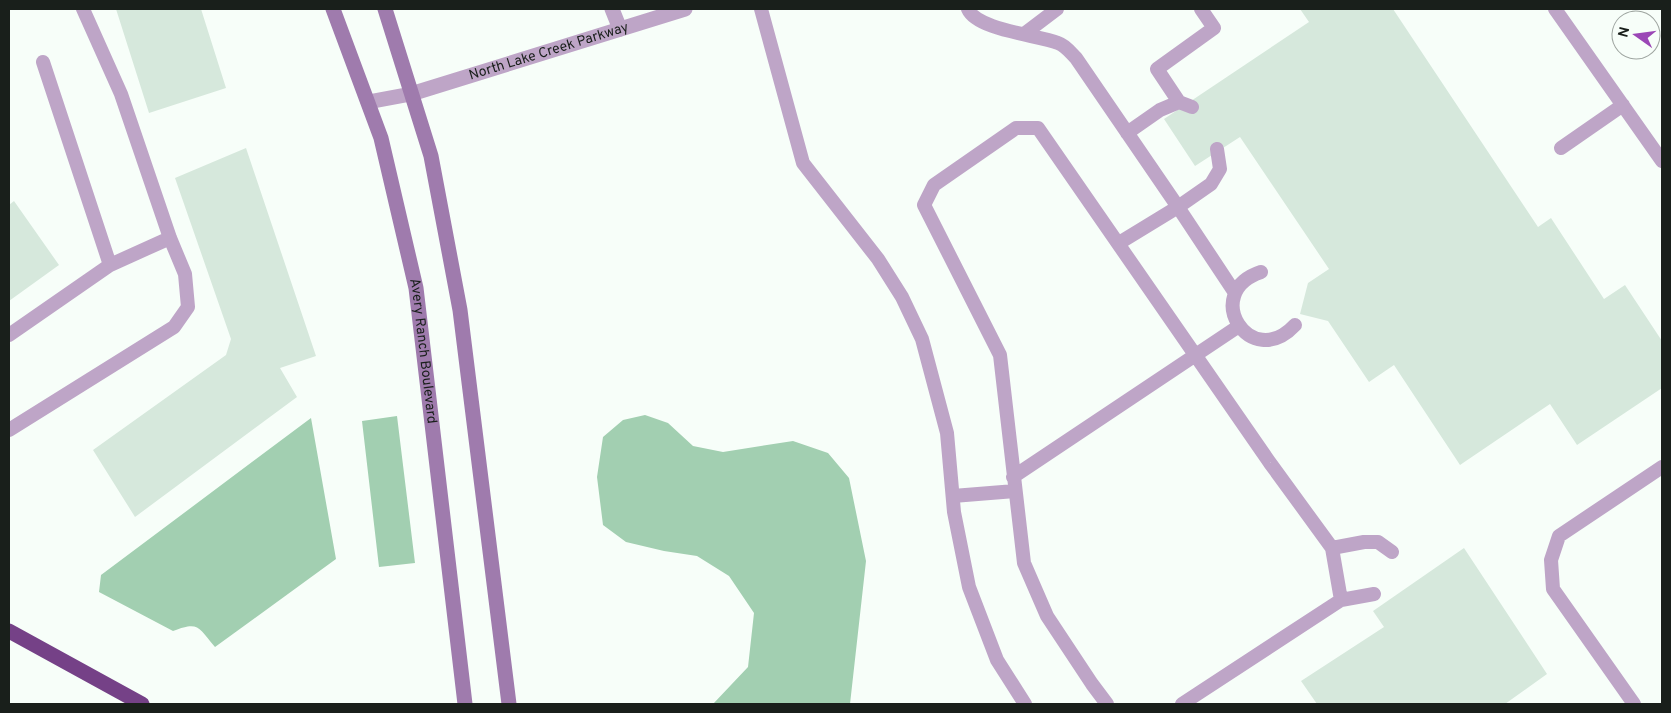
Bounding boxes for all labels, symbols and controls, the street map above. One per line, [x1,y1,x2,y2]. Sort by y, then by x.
north arrow [1611,10,1661,60]
street label: North Lake Creek Parkway [467,19,631,84]
text: N [1615,25,1634,39]
street label: Avery Ranch Boulevard [405,277,440,425]

